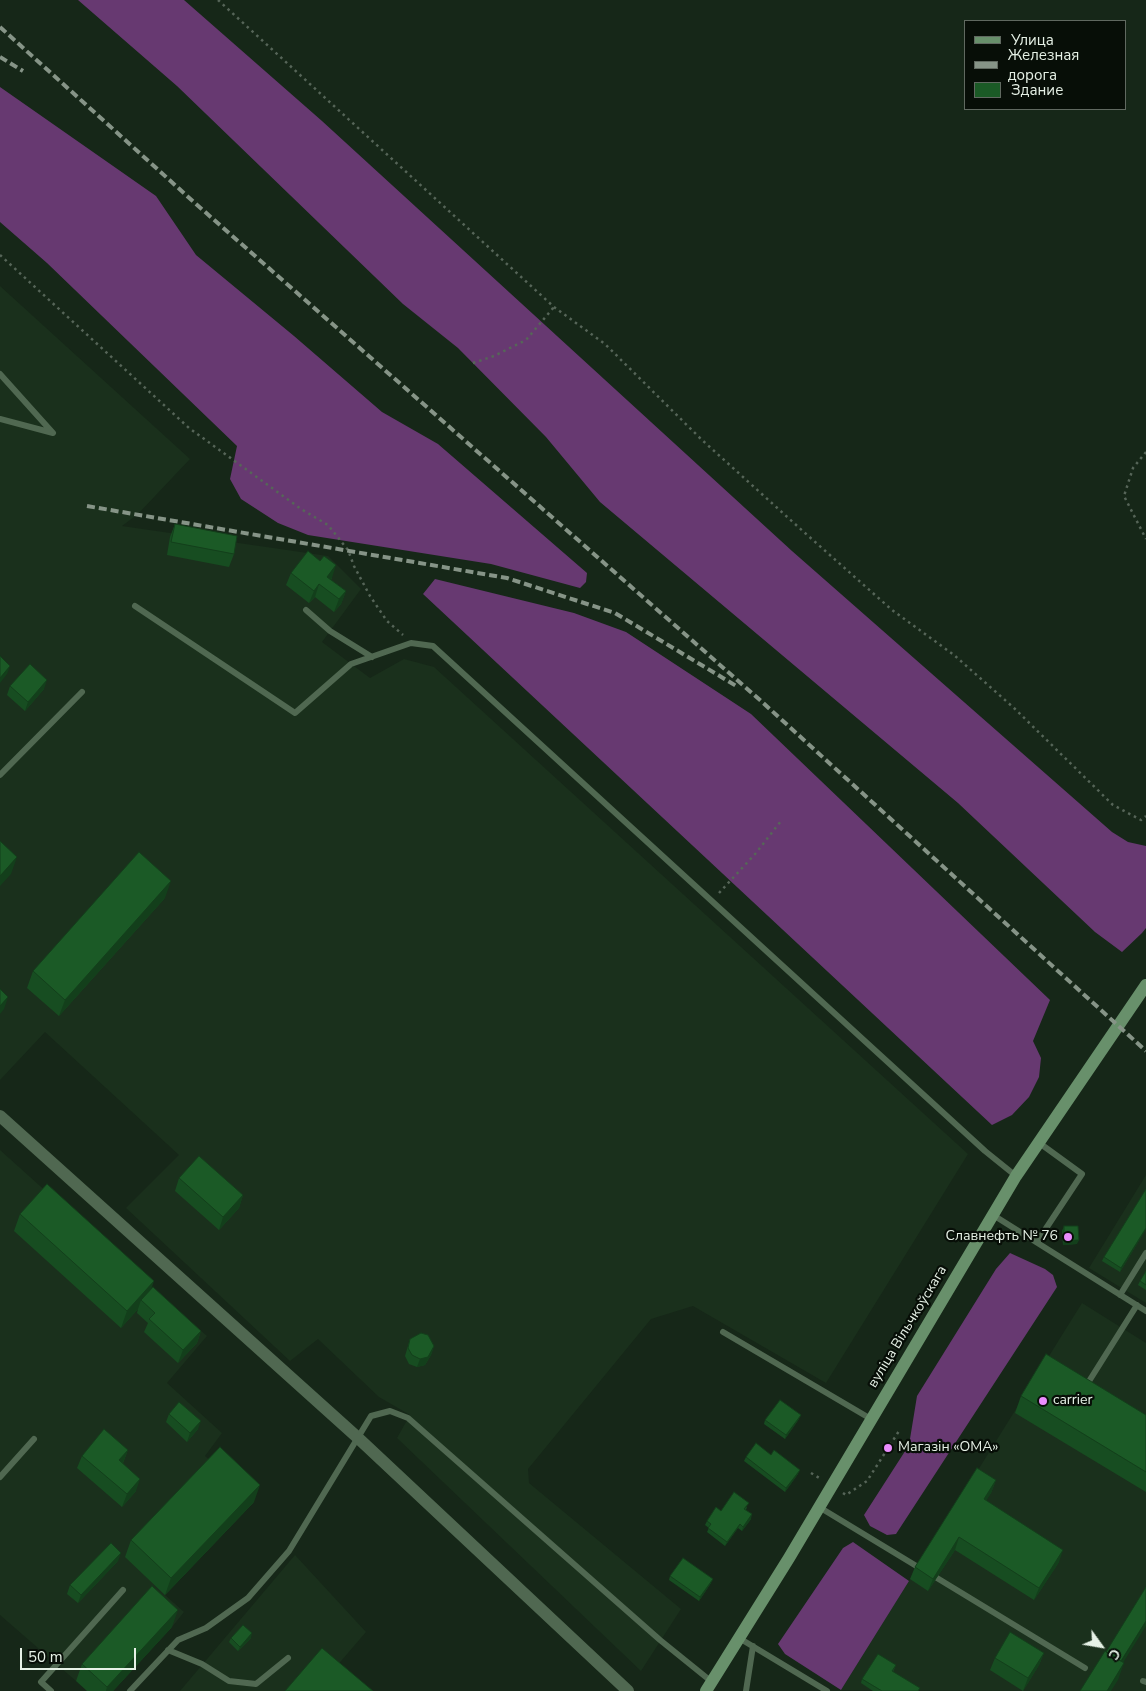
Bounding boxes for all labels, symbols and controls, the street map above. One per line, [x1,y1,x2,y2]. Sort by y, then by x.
legend [964,20,1126,110]
text: Улица [1011,30,1054,50]
text: Железная дорога [1008,45,1079,85]
text: Здание [1011,80,1063,100]
place label: Славнефть № 76 [946,1229,1058,1245]
marker: Славнефть № 76 [1062,1231,1074,1243]
street label: вуліца Вільчкоўскага [865,1263,951,1391]
place label: carrier [1053,1393,1093,1409]
marker: carrier [1037,1395,1049,1407]
place label: Магазін «ОМА» [898,1440,998,1456]
marker: Магазін «ОМА» [882,1442,894,1454]
north arrow [1076,1621,1126,1671]
scale bar [22,1638,139,1670]
text: С [1104,1645,1125,1663]
text: 50 m [28,1647,63,1667]

